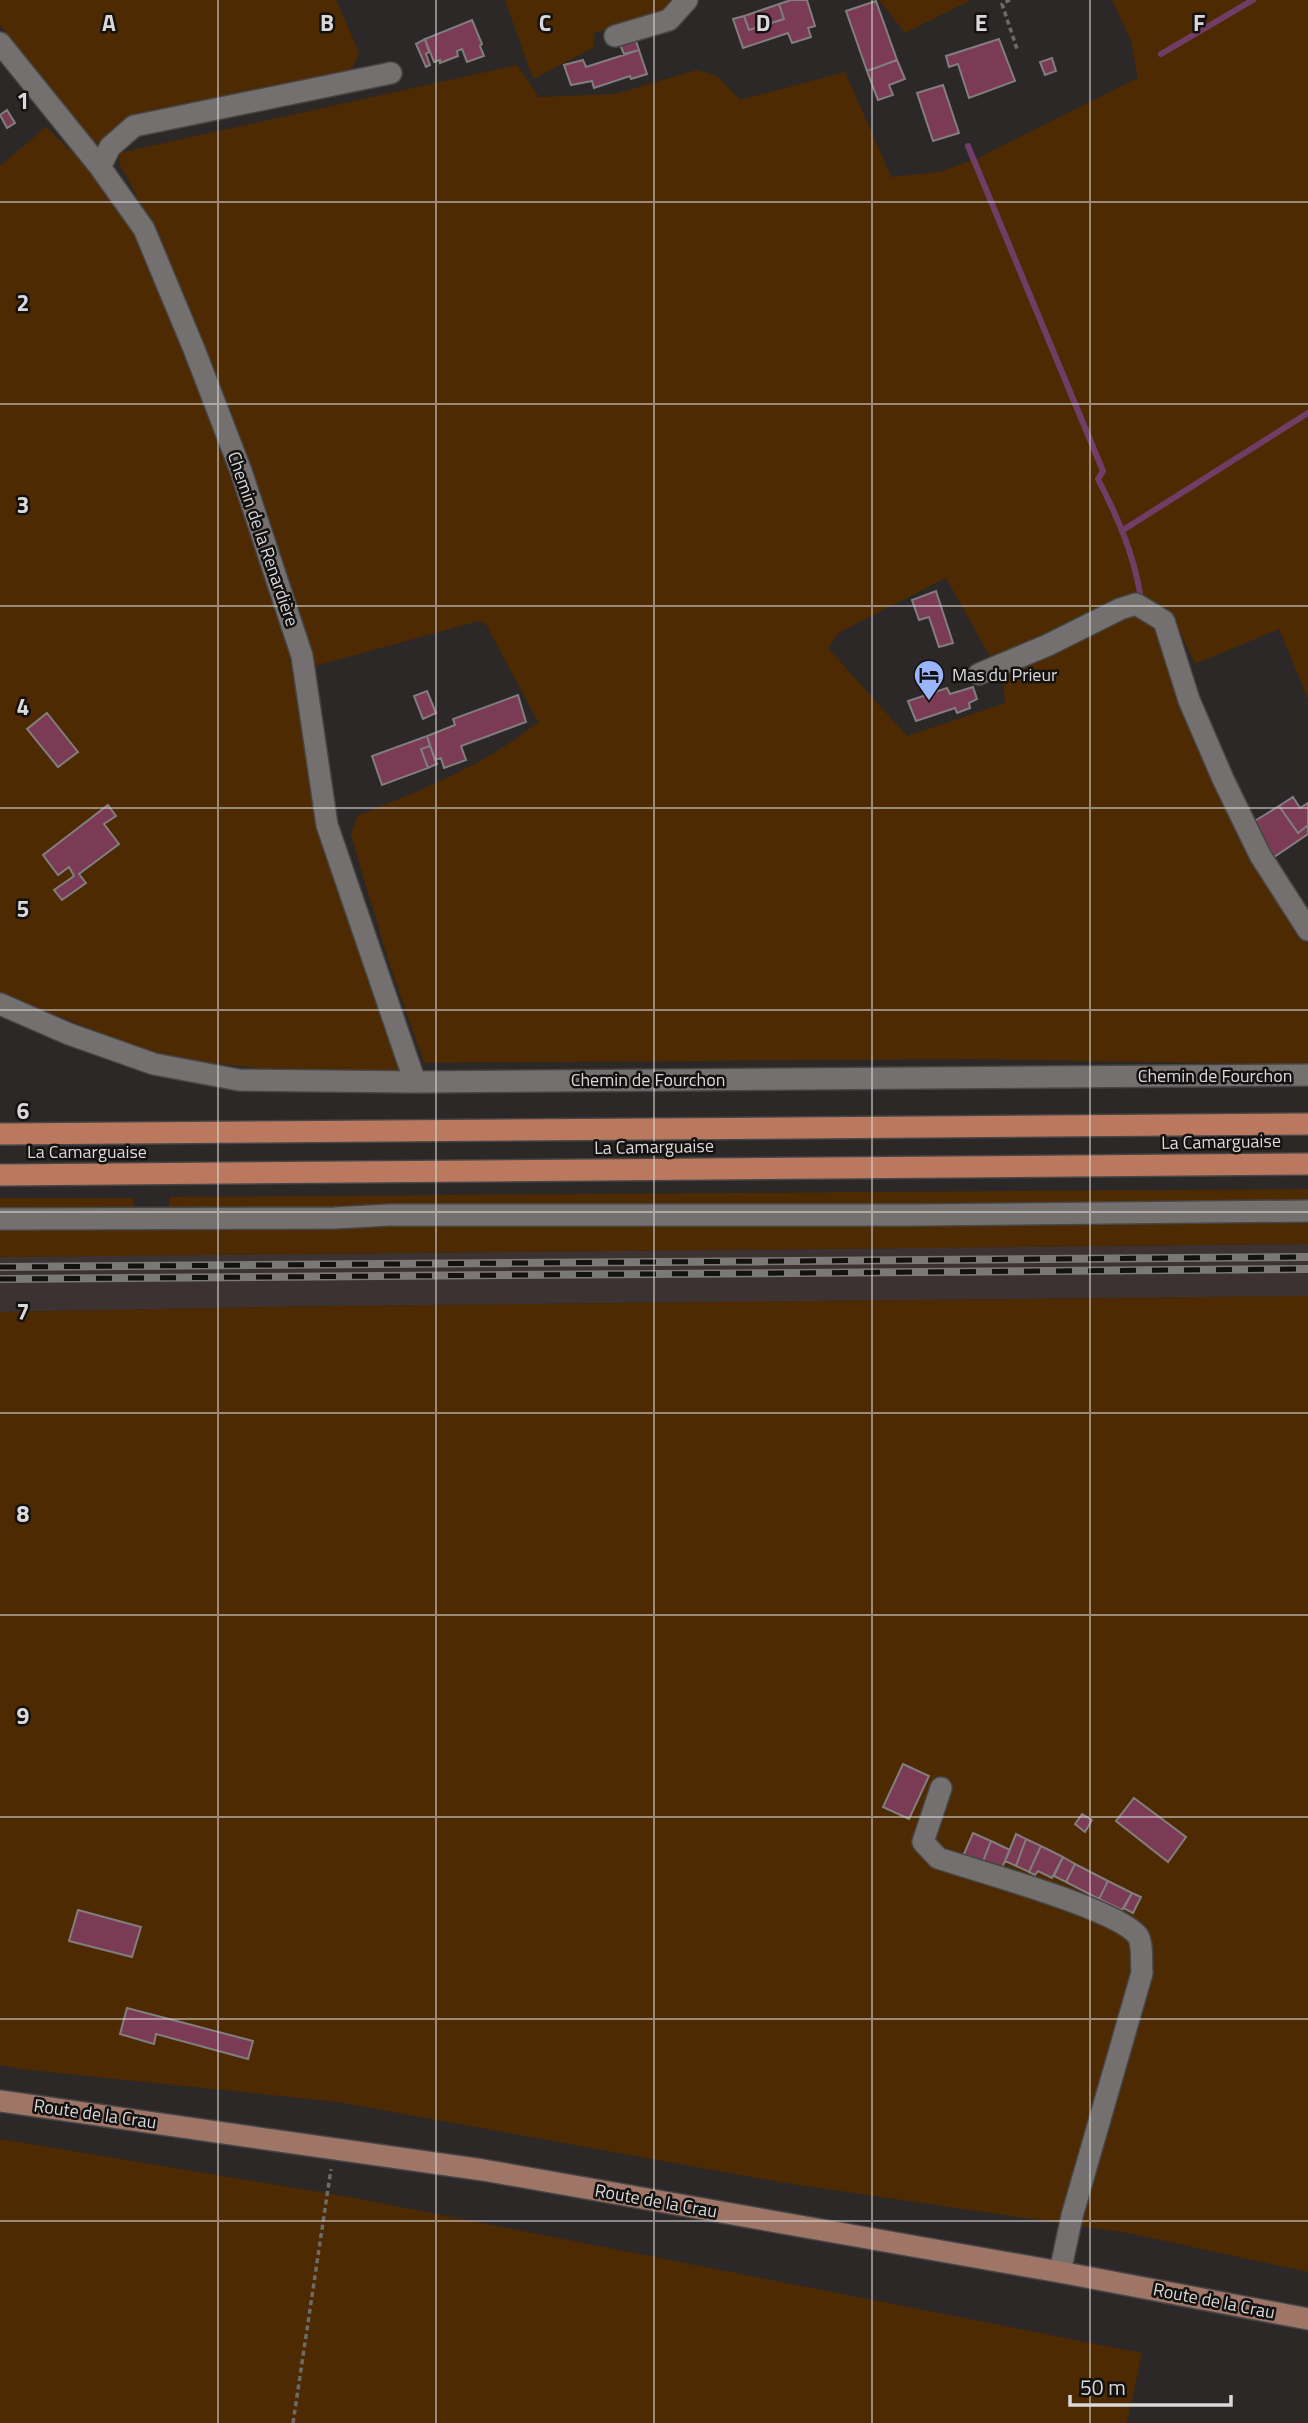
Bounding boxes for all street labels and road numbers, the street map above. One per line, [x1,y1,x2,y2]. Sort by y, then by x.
street label: Chemin de la Renardière [221,448,306,630]
street label: Chemin de Fourchon [1138,1062,1292,1089]
street label: Chemin de Fourchon [571,1066,725,1093]
street label: La Camarguaise [1161,1127,1281,1156]
street label: La Camarguaise [594,1132,714,1161]
street label: La Camarguaise [27,1138,147,1165]
street label: Route de la Crau [32,2092,158,2135]
street label: Route de la Crau [593,2176,719,2225]
street label: Route de la Crau [1151,2275,1277,2326]

